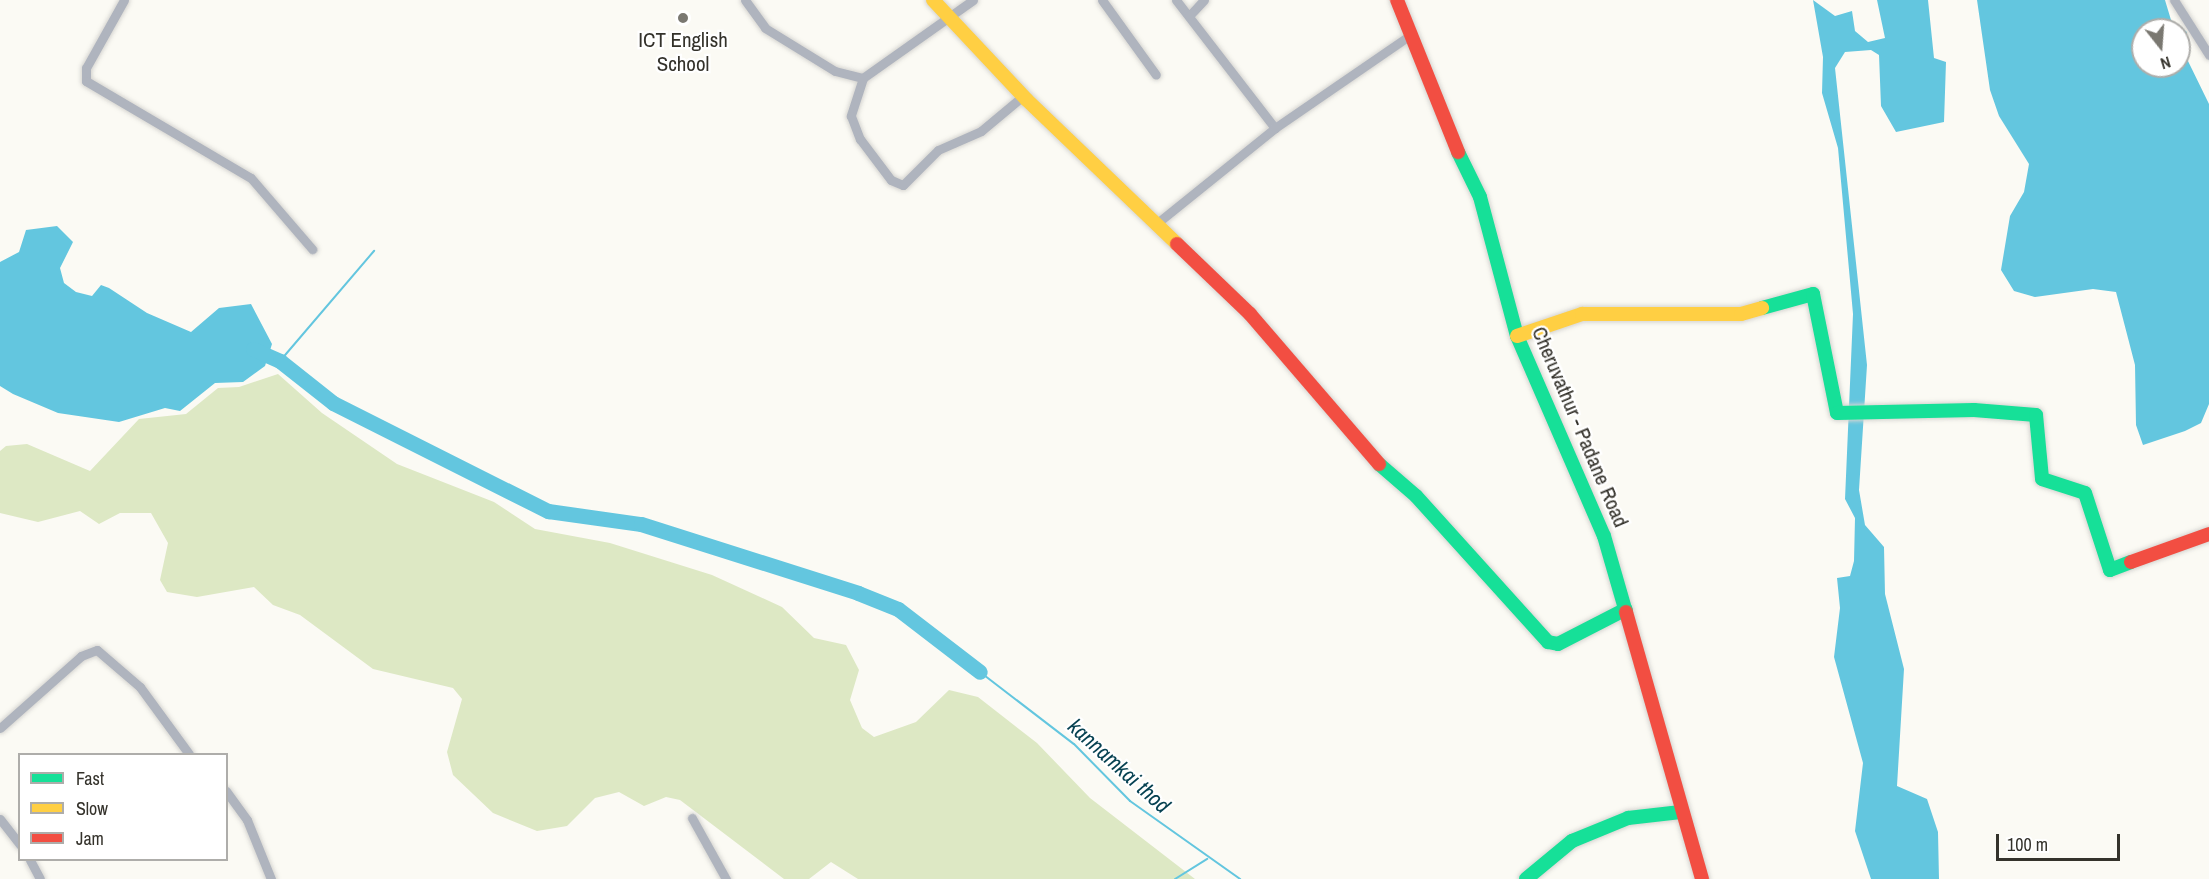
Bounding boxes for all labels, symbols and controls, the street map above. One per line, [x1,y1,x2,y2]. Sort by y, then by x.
marker: ICT English School [676,11,690,25]
north arrow [2131,18,2191,78]
place label: ICT English School [638,27,728,77]
text: N [2158,51,2173,75]
street label: Cheruvathur - Padane Road [1526,323,1634,531]
water label: kannamkai thod [1062,713,1176,819]
legend [18,753,228,861]
text: Fast [76,766,104,791]
text: Slow [76,796,108,821]
scale bar [1999,822,2124,860]
text: Jam [76,826,104,851]
text: 100 m [2007,832,2048,857]

